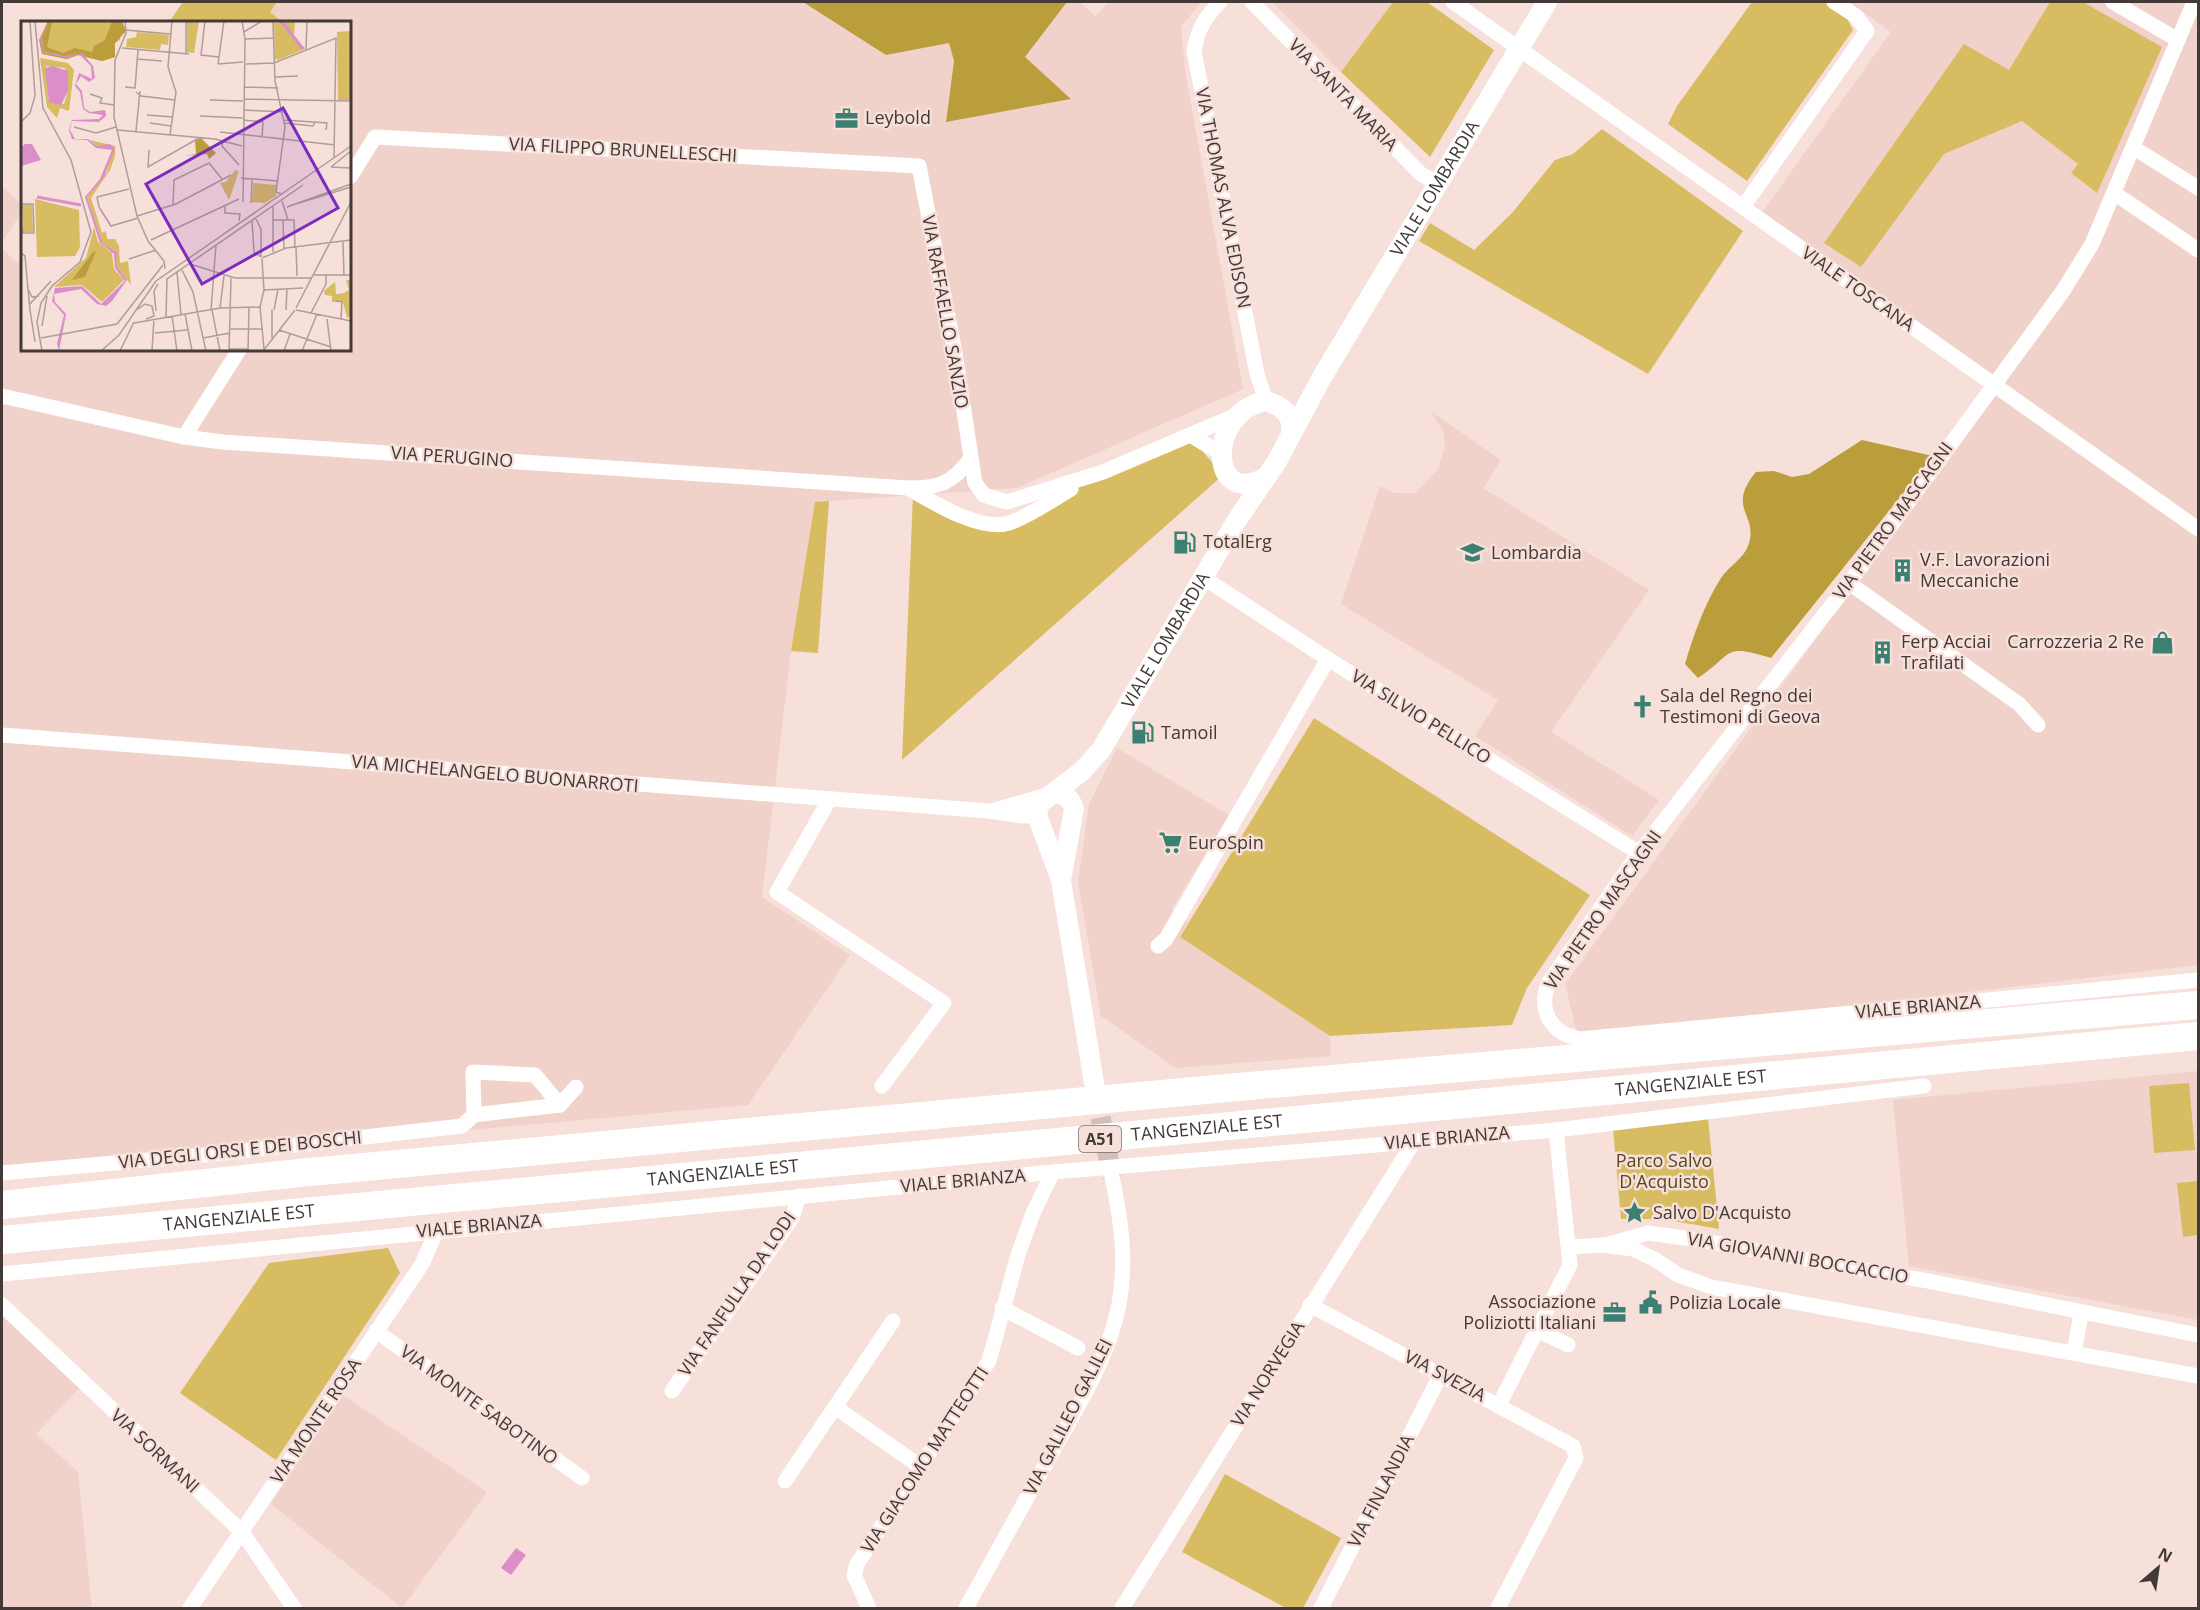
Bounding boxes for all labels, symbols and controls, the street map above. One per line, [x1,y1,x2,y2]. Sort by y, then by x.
inset map [21,21,351,351]
street label: VIA SANTA MARIA [1284,33,1404,156]
street label: VIA THOMAS ALVA EDISON [1191,85,1257,310]
office icon: Leybold [834,105,860,131]
place label: Leybold [865,105,931,129]
street label: VIALE LOMBARDIA [1384,115,1484,261]
street label: VIA FILIPPO BRUNELLESCHI [508,131,738,167]
street label: VIA RAFFAELLO SANZIO [917,213,975,410]
street label: VIALE TOSCANA [1797,240,1920,336]
street label: VIA PIETRO MASCAGNI [1827,437,1958,604]
street label: VIA PERUGINO [390,440,514,472]
fuel station icon: TotalErg [1172,529,1198,555]
place label: TotalErg [1203,529,1272,553]
school or university icon: Lombardia [1460,540,1486,566]
place label: Lombardia [1491,540,1582,564]
place label: V.F. Lavorazioni Meccaniche [1920,547,2050,592]
building icon: V.F. Lavorazioni Meccaniche [1889,557,1915,583]
street label: VIALE LOMBARDIA [1115,567,1215,712]
place label: Ferp Acciai Trafilati [1901,629,1991,674]
place label: Carrozzeria 2 Re [2007,629,2144,653]
shop icon: Carrozzeria 2 Re [2149,629,2175,655]
building icon: Ferp Acciai Trafilati [1870,639,1896,665]
street label: VIA SILVIO PELLICO [1347,663,1496,769]
place label: Sala del Regno dei Testimoni di Geova [1660,683,1821,728]
church icon: Sala del Regno dei Testimoni di Geova [1629,693,1655,719]
fuel station icon: Tamoil [1130,720,1156,746]
place label: Tamoil [1161,720,1218,744]
street label: VIA MICHELANGELO BUONARROTI [351,748,640,798]
street label: VIA PIETRO MASCAGNI [1538,825,1666,994]
supermarket icon: EuroSpin [1157,830,1183,856]
place label: EuroSpin [1188,830,1264,854]
street label: VIALE BRIANZA [1854,989,1982,1023]
street label: TANGENZIALE EST [1614,1063,1768,1101]
street label: TANGENZIALE EST [1130,1108,1284,1146]
street label: VIALE BRIANZA [1383,1120,1511,1154]
street label: VIA DEGLI ORSI E DEI BOSCHI [117,1124,363,1174]
road number: A51 [1079,1126,1121,1152]
park label: Parco Salvo D'Acquisto [1616,1148,1712,1193]
street label: TANGENZIALE EST [646,1153,800,1191]
street label: VIALE BRIANZA [899,1163,1027,1197]
street label: TANGENZIALE EST [162,1198,316,1236]
place icon: Salvo D'Acquisto [1622,1200,1648,1226]
place label: Salvo D'Acquisto [1653,1200,1791,1224]
street label: VIA FANFULLA DA LODI [672,1206,800,1381]
street label: VIALE BRIANZA [415,1208,543,1242]
street label: VIA GIOVANNI BOCCACCIO [1686,1226,1911,1288]
place label: Associazione Poliziotti Italiani [1463,1289,1596,1334]
public building icon: Polizia Locale [1638,1290,1664,1316]
place label: Polizia Locale [1669,1290,1781,1314]
office icon: Associazione Poliziotti Italiani [1601,1299,1627,1325]
street label: VIA NORVEGIA [1225,1315,1310,1431]
street label: VIA GALILEO GALILEI [1017,1334,1117,1499]
street label: VIA MONTE SABOTINO [396,1339,563,1470]
street label: VIA SVEZIA [1400,1344,1491,1407]
street label: VIA MONTE ROSA [264,1352,366,1488]
street label: VIA GIACOMO MATTEOTTI [855,1362,994,1557]
street label: VIA SORMANI [106,1403,205,1498]
street label: VIA FINLANDIA [1341,1430,1419,1551]
north arrow [2128,1538,2188,1598]
text: N [2154,1542,2176,1568]

